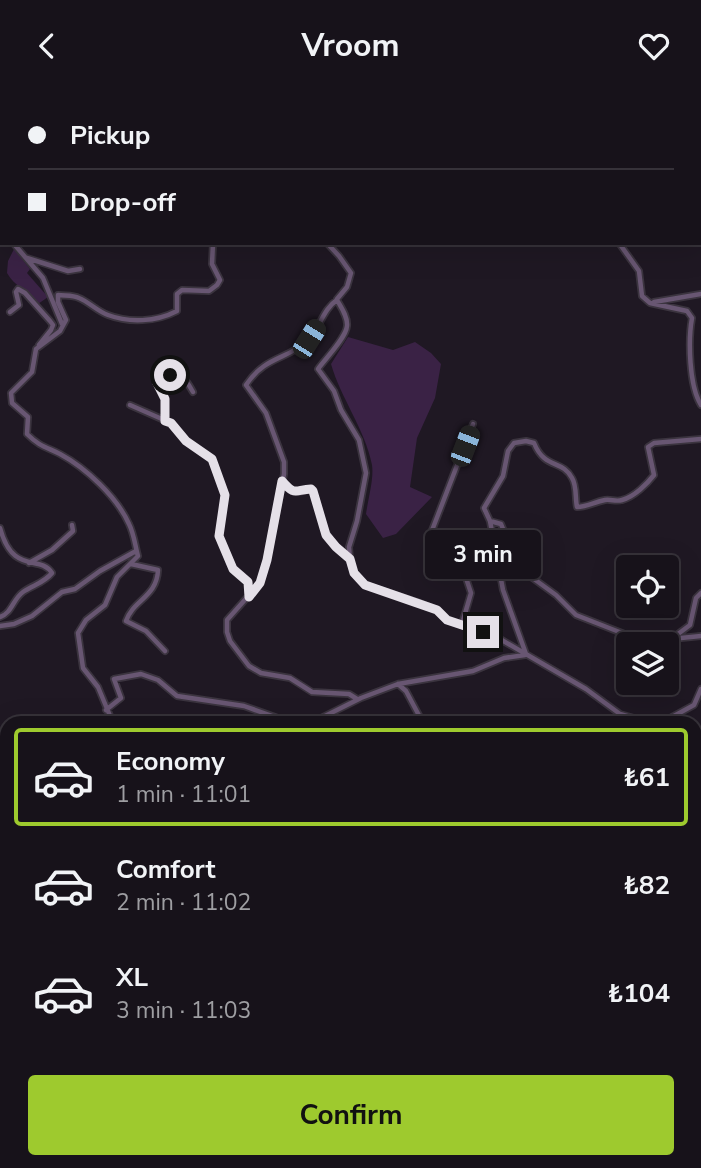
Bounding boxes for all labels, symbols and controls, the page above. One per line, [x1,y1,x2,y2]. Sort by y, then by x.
text: Vroom [301,24,400,67]
icon: back [28,27,66,65]
icon: heart [635,27,673,65]
text: Pickup [70,118,150,153]
text: Drop-off [70,185,176,220]
car [289,316,330,362]
route start [154,359,186,391]
car [448,423,483,469]
callout: 3 min [425,531,541,580]
text: 3 min [453,539,513,570]
map controls [616,555,679,695]
button: locate [616,555,679,618]
route end [467,616,499,648]
button: layers [616,632,679,695]
text: Economy [116,744,225,779]
icon: car [32,746,95,809]
text: ₺61 [623,760,670,795]
text: 1 min · 11:01 [116,779,251,810]
text: Comfort [116,852,216,887]
icon: car [32,854,95,917]
text: ₺82 [623,868,670,903]
text: 2 min · 11:02 [116,887,251,918]
text: XL [116,960,148,995]
icon: car [32,962,95,1025]
text: ₺104 [608,976,670,1011]
text: 3 min · 11:03 [116,995,251,1026]
button: Confirm [28,1075,674,1155]

